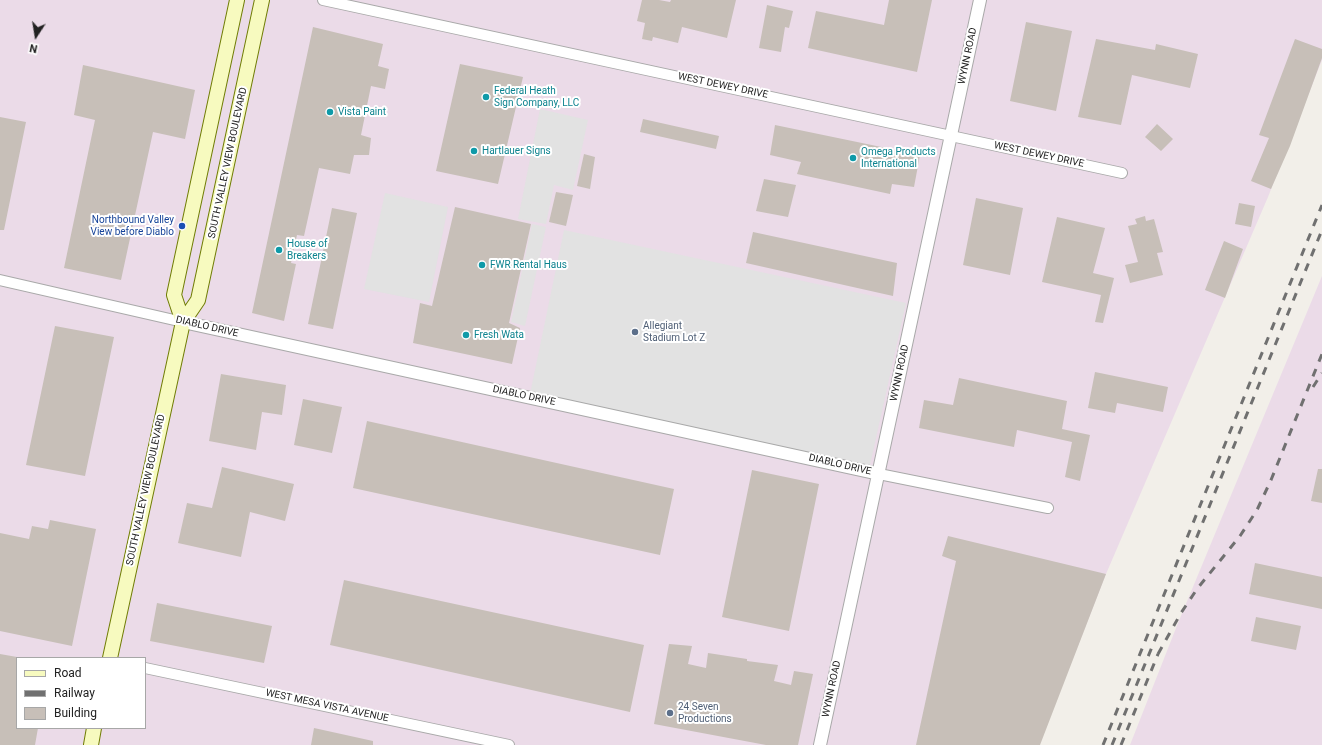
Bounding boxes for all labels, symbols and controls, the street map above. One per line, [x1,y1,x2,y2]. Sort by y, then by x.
north arrow [16,16,56,56]
street label: WYNN ROAD [956,27,980,85]
text: N [28,41,39,55]
street label: WEST DEWEY DRIVE [677,71,769,101]
place label: Federal Heath Sign Company, LLC [494,85,579,108]
street label: SOUTH VALLEY VIEW BOULEVARD [206,86,250,240]
marker: Federal Heath Sign Company, LLC [481,92,491,102]
place label: Vista Paint [338,106,386,118]
marker: Vista Paint [325,107,335,117]
street label: WEST DEWEY DRIVE [993,140,1085,170]
place label: Hartlauer Signs [482,145,551,157]
marker: Hartlauer Signs [469,146,479,156]
place label: Omega Products International [861,146,936,170]
marker: Omega Products International [848,153,858,163]
place label: Northbound Valley View before Diablo [91,214,174,238]
marker: Northbound Valley View before Diablo [177,221,187,231]
place label: House of Breakers [287,238,327,262]
marker: House of Breakers [274,245,284,255]
place label: FWR Rental Haus [490,259,567,271]
marker: FWR Rental Haus [477,260,487,270]
street label: DIABLO DRIVE [174,314,240,340]
place label: Allegiant Stadium Lot Z [643,320,705,344]
marker: Allegiant Stadium Lot Z [630,327,640,337]
place label: Fresh Wata [474,329,524,341]
marker: Fresh Wata [461,330,471,340]
street label: WYNN ROAD [888,344,912,402]
street label: DIABLO DRIVE [491,383,557,409]
street label: SOUTH VALLEY VIEW BOULEVARD [124,413,168,567]
street label: DIABLO DRIVE [807,452,873,478]
legend [16,657,146,729]
street label: WYNN ROAD [820,660,844,718]
text: Road [54,666,82,680]
text: Railway [54,686,95,700]
street label: WEST MESA VISTA AVENUE [264,687,390,725]
place label: 24 Seven Productions [678,701,732,724]
text: Building [54,706,97,720]
marker: 24 Seven Productions [665,708,675,718]

